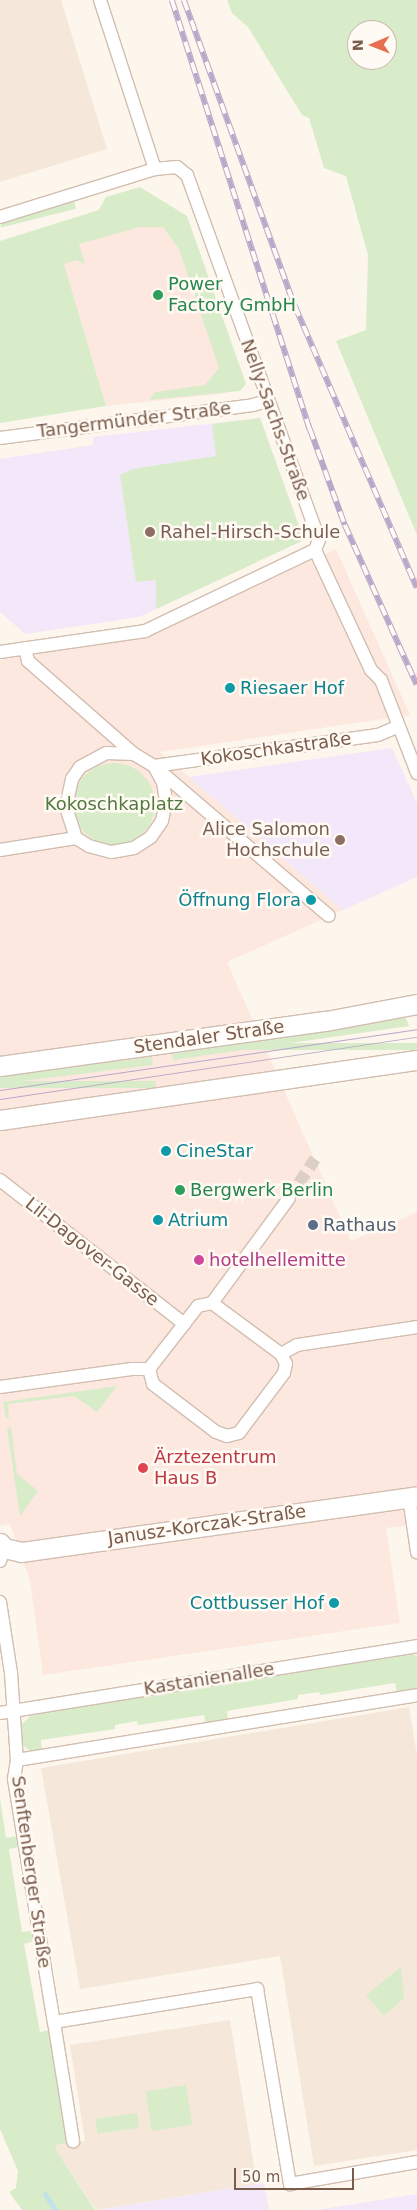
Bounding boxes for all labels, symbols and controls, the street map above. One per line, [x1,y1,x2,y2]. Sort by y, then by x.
north arrow [347,20,397,70]
text: N [350,39,366,51]
place label: Power Factory GmbH [168,274,296,316]
marker: Power Factory GmbH [152,289,164,301]
street label: Nelly-Sachs-Straße [236,336,314,504]
street label: Tangermünder Straße [36,397,232,443]
place label: Rahel-Hirsch-Schule [160,521,340,543]
marker: Rahel-Hirsch-Schule [144,526,156,538]
place label: Riesaer Hof [240,677,344,699]
marker: Riesaer Hof [224,682,236,694]
street label: Kokoschkastraße [199,728,353,770]
park label: Kokoschkaplatz [45,793,183,815]
place label: Alice Salomon Hochschule [203,819,330,862]
marker: Alice Salomon Hochschule [334,834,346,846]
place label: Öffnung Flora [178,889,301,911]
marker: Öffnung Flora [305,894,317,906]
street label: Stendaler Straße [132,1016,286,1058]
place label: CineStar [176,1140,253,1162]
marker: CineStar [160,1145,172,1157]
place label: Bergwerk Berlin [190,1179,334,1201]
marker: Bergwerk Berlin [174,1184,186,1196]
street label: Lil-Dagover-Gasse [21,1193,163,1311]
place label: Atrium [168,1209,228,1231]
marker: Atrium [152,1214,164,1226]
place label: Rathaus [323,1214,396,1236]
marker: Rathaus [307,1219,319,1231]
place label: hotelhellemitte [209,1249,346,1271]
marker: hotelhellemitte [193,1254,205,1266]
place label: Ärztezentrum Haus B [154,1447,277,1490]
marker: Ärztezentrum Haus B [136,1461,150,1475]
street label: Janusz-Korczak-Straße [106,1500,308,1550]
place label: Cottbusser Hof [190,1592,324,1614]
marker: Cottbusser Hof [328,1597,340,1609]
street label: Kastanienallee [142,1658,276,1700]
street label: Senftenberger Straße [7,1774,55,1970]
scale bar [237,2158,357,2190]
text: 50 m [242,2168,280,2186]

